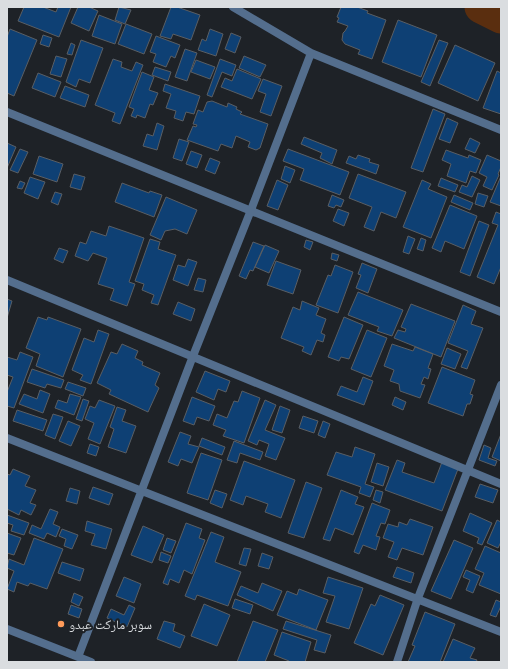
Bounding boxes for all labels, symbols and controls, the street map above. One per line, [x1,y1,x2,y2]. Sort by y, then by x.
place label: سوبر ماركت عبدو [69,616,152,633]
marker: سوبر ماركت عبدو [56,619,66,629]

